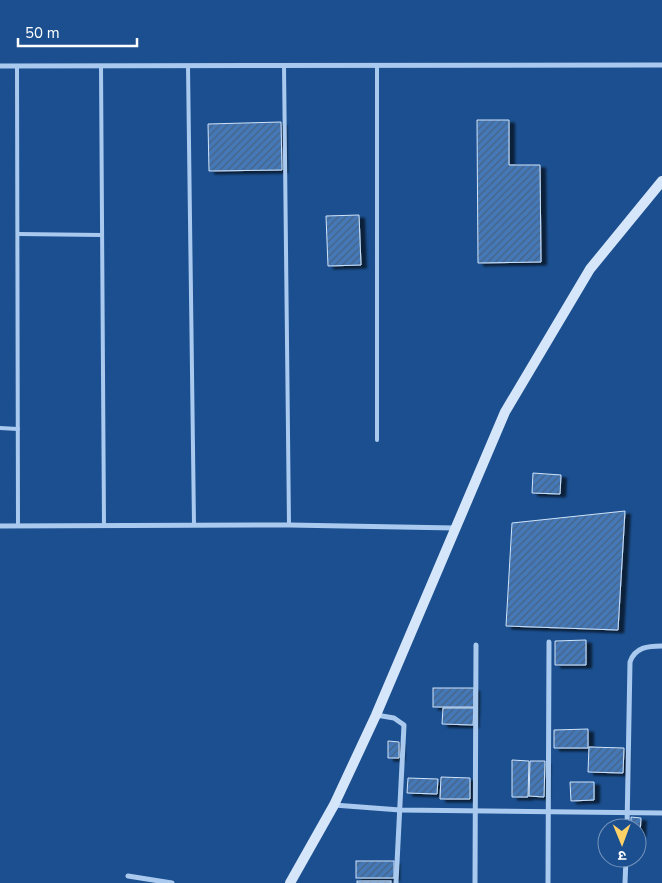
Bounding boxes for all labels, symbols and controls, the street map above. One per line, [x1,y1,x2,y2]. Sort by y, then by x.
scale bar [18,15,136,47]
text: 50 m [25,23,60,43]
north arrow [597,818,647,868]
text: उ [617,846,626,865]

